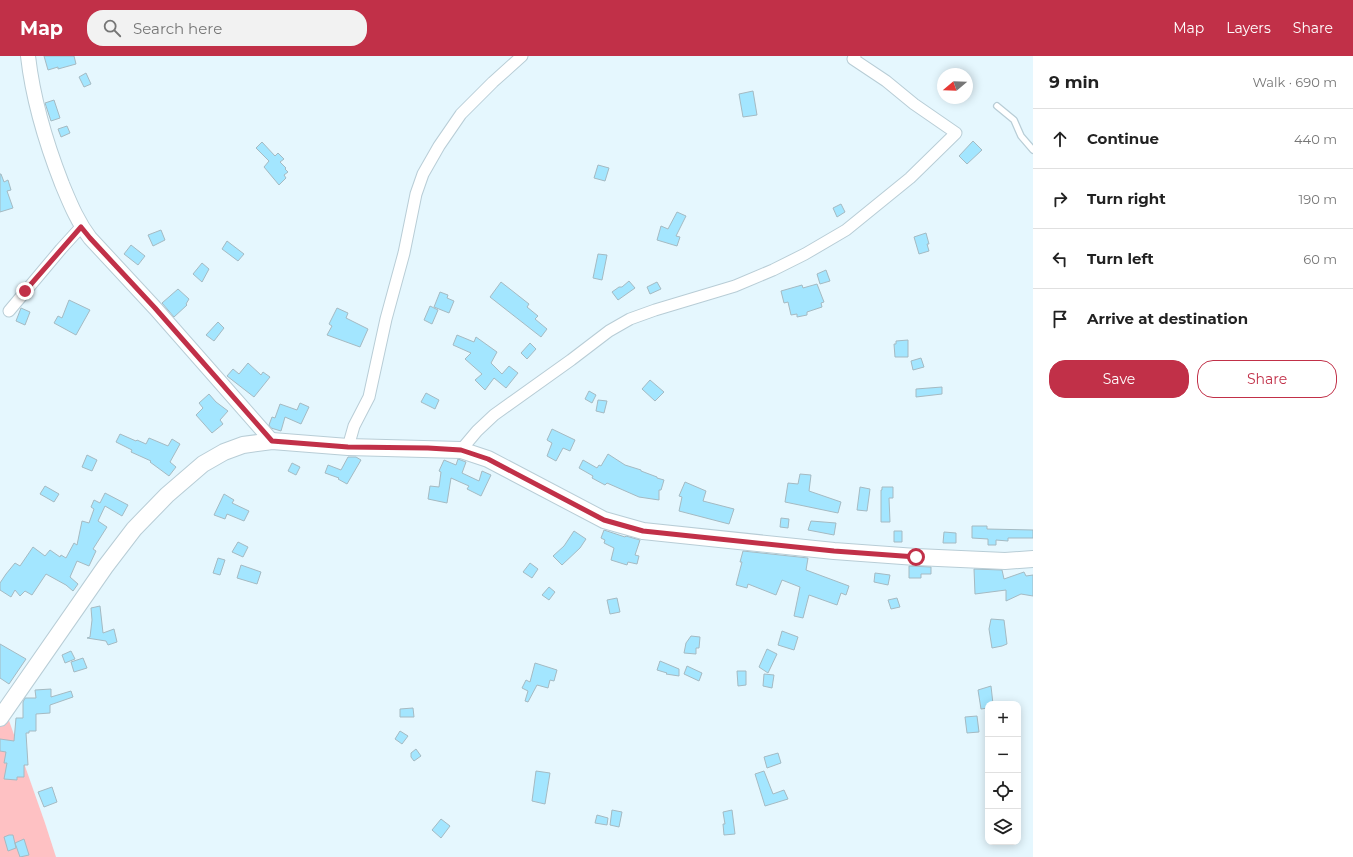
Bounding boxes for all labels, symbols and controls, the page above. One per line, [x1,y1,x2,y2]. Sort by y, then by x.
search box [87,10,367,46]
text: Map [20,17,63,40]
icon: search [101,17,123,39]
text: Search here [133,19,222,38]
text: Map [1173,19,1204,37]
text: Layers [1226,19,1271,37]
text: Share [1293,19,1333,37]
north arrow [937,68,973,104]
text: 9 min [1049,72,1099,92]
text: Walk · 690 m [1253,74,1337,90]
icon: ahead [1049,128,1071,150]
text: Continue [1087,129,1159,148]
text: 440 m [1294,131,1337,147]
icon: right [1049,188,1071,210]
text: Turn right [1087,189,1166,208]
text: 190 m [1299,191,1337,207]
icon: left [1049,248,1071,270]
text: Turn left [1087,249,1154,268]
text: 60 m [1303,251,1337,267]
route end [16,282,34,300]
icon: arrive [1049,308,1071,330]
text: Arrive at destination [1087,309,1248,328]
button: Save [1049,360,1189,398]
button: Share [1197,360,1337,398]
route start [907,548,925,566]
map controls [985,701,1021,845]
button: + [985,701,1021,737]
button: − [985,737,1021,773]
button: locate [985,773,1021,809]
button: layers [985,809,1021,845]

